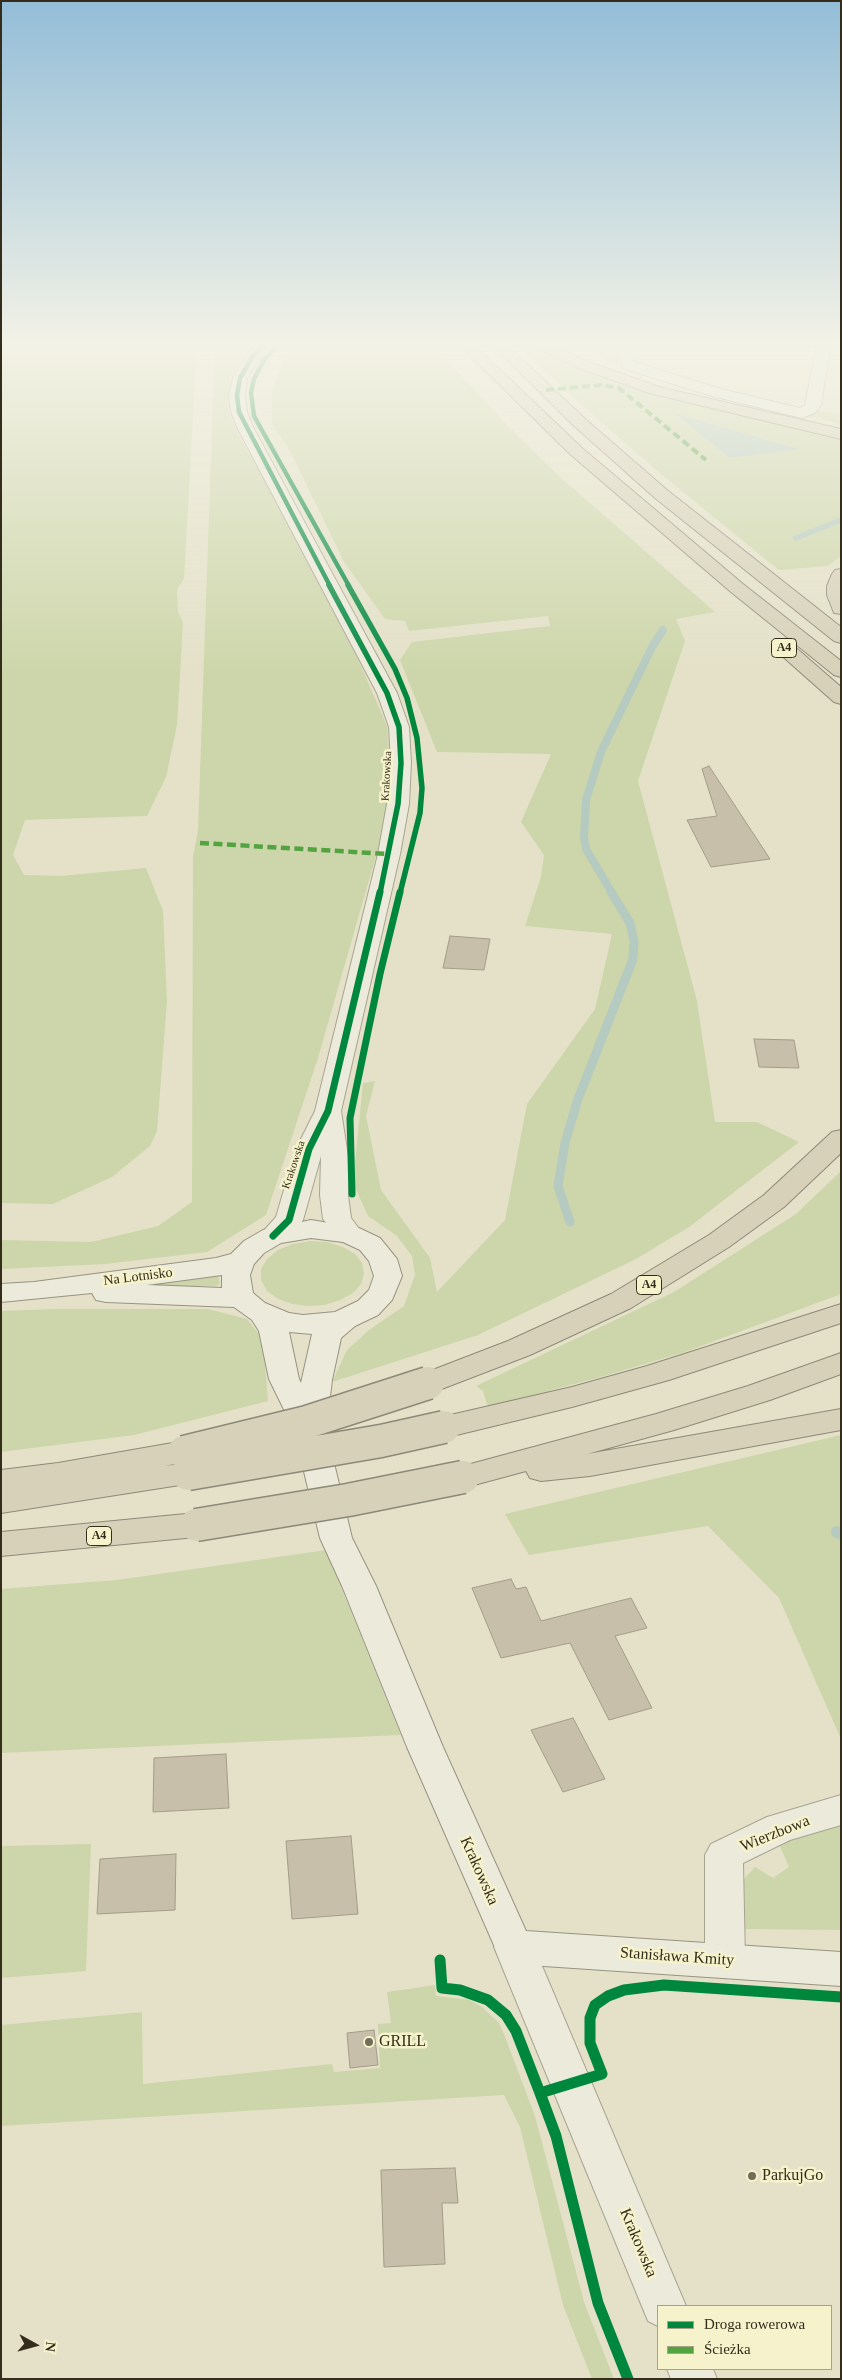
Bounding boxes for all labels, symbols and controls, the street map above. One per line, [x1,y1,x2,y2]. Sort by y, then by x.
road number: A4 [772,638,796,658]
street label: Krakowska [379,751,395,801]
street label: Krakowska [280,1139,308,1191]
street label: Na Lotnisko [102,1264,174,1290]
road number: A4 [636,1276,662,1294]
road number: A4 [86,1526,112,1545]
street label: Wierzbowa [738,1811,812,1857]
street label: Krakowska [455,1834,503,1908]
street label: Stanisława Kmity [619,1943,735,1971]
place label: GRILL [379,2032,426,2052]
marker: GRILL [363,2036,375,2048]
place label: ParkujGo [762,2166,823,2186]
marker: ParkujGo [746,2170,758,2182]
street label: Krakowska [615,2206,661,2280]
legend [657,2305,832,2370]
text: Droga rowerowa [704,2316,805,2332]
north arrow [10,2320,60,2370]
text: N [42,2341,58,2353]
text: Ścieżka [704,2341,751,2357]

